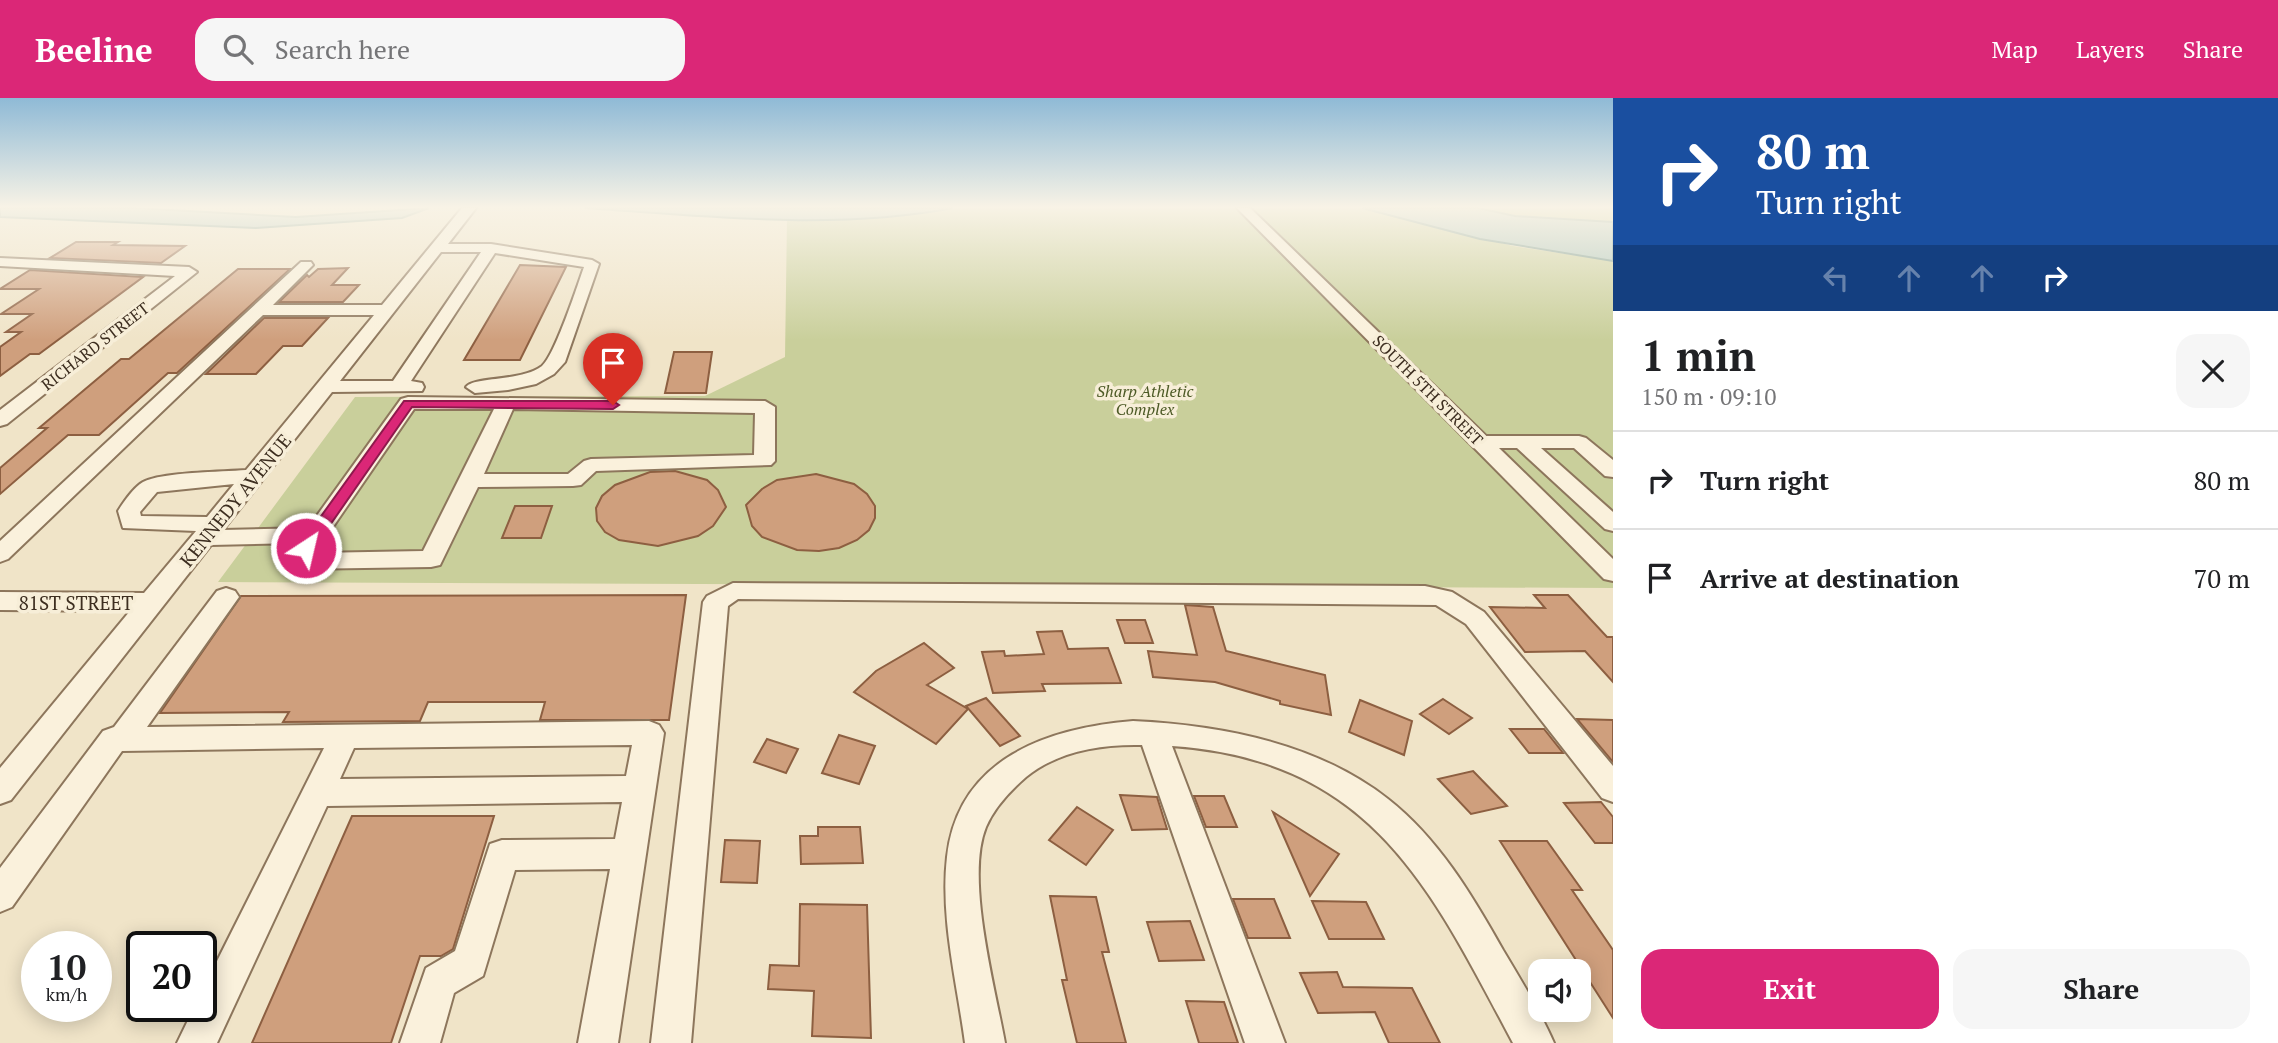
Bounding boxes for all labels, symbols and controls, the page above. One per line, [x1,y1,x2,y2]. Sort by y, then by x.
search box [195,18,685,81]
text: Beeline [35,28,153,71]
icon: search [219,30,257,68]
text: Search here [275,32,410,66]
text: Map [1991,33,2038,65]
text: Layers [2076,33,2145,65]
text: Share [2183,33,2243,65]
text: 80 m [1756,118,1870,183]
icon: right [1641,126,1732,217]
text: Turn right [1756,181,1902,223]
icon: left [1817,259,1855,297]
icon: ahead [1890,259,1928,297]
icon: ahead [1963,259,2001,297]
icon: right [2036,259,2074,297]
street label: RICHARD STREET [36,297,154,395]
text: 1 min [1641,327,1756,383]
street label: SOUTH 5TH STREET [1368,330,1488,450]
pin [583,333,643,405]
button: close [2176,334,2250,408]
icon: arrive [594,344,632,382]
park label: Sharp Athletic Complex [1097,380,1194,420]
text: 150 m · 09:10 [1641,381,1776,412]
street label: KENNEDY AVENUE [174,428,296,572]
icon: right [1641,461,1679,499]
text: Turn right [1700,463,1829,497]
text: 80 m [2194,463,2250,497]
position arrow [269,511,343,585]
icon: arrive [1641,559,1679,597]
text: Arrive at destination [1700,561,1959,595]
text: 70 m [2194,561,2250,595]
street label: 81ST STREET [19,590,134,615]
speed limit sign: 20 [126,931,217,1022]
text: 10 [47,944,86,990]
button: Exit [1641,949,1939,1029]
button: Share [1953,949,2250,1029]
map controls [1528,959,1591,1022]
button: sound [1528,959,1591,1022]
text: km/h [46,982,87,1006]

